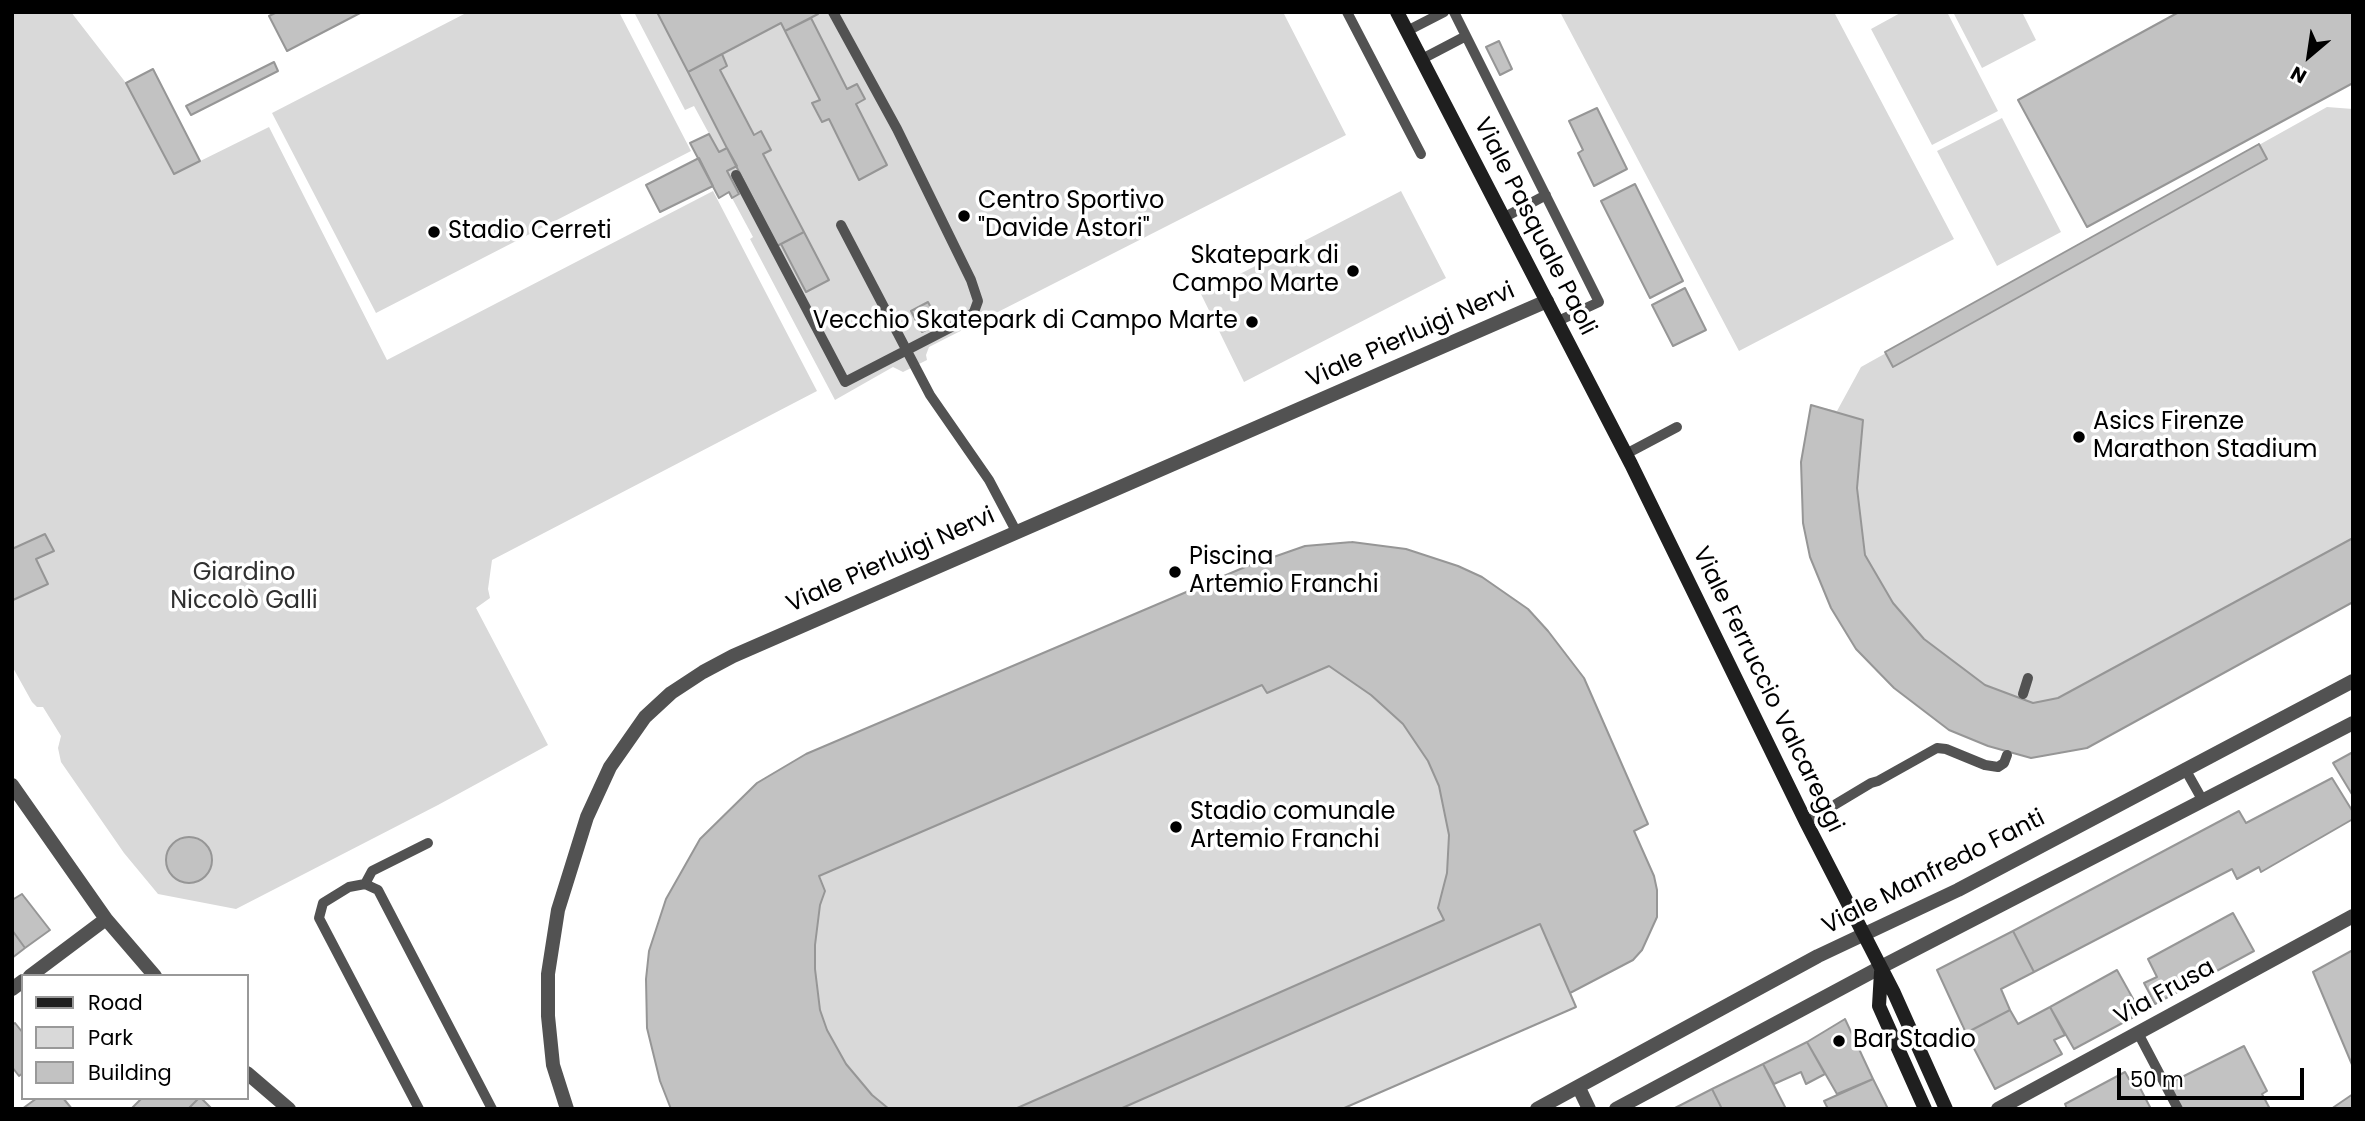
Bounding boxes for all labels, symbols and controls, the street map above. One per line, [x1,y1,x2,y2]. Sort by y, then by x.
north arrow [2274,21,2344,91]
text: N [2286,60,2311,90]
street label: Viale Pasquale Paoli [1467,113,1601,341]
place label: Centro Sportivo "Davide Astori" [978,188,1164,244]
marker: Centro Sportivo "Davide Astori" [956,208,972,224]
place label: Stadio Cerreti [448,218,612,246]
marker: Stadio Cerreti [426,224,442,240]
place label: Skatepark di Campo Marte [1172,243,1339,299]
marker: Skatepark di Campo Marte [1345,263,1361,279]
street label: Viale Pierluigi Nervi [1302,277,1520,395]
place label: Vecchio Skatepark di Campo Marte [813,308,1238,336]
marker: Vecchio Skatepark di Campo Marte [1244,314,1260,330]
place label: Asics Firenze Marathon Stadium [2093,409,2318,465]
marker: Asics Firenze Marathon Stadium [2071,429,2087,445]
street label: Viale Pierluigi Nervi [782,502,1000,620]
street label: Viale Ferruccio Valcareggi [1685,543,1849,837]
place label: Piscina Artemio Franchi [1189,544,1379,600]
park label: Giardino Niccolò Galli [170,560,318,616]
marker: Piscina Artemio Franchi [1167,564,1183,580]
place label: Stadio comunale Artemio Franchi [1190,799,1395,855]
street label: Viale Manfredo Fanti [1818,804,2050,942]
marker: Stadio comunale Artemio Franchi [1168,819,1184,835]
street label: Via Frusa [2110,954,2220,1032]
legend [21,974,248,1100]
text: Road [88,988,143,1017]
text: Park [88,1023,133,1052]
place label: Bar Stadio [1853,1027,1976,1055]
marker: Bar Stadio [1831,1033,1847,1049]
scale bar [2120,1054,2307,1098]
text: Building [88,1058,172,1087]
text: 50 m [2130,1065,2184,1094]

